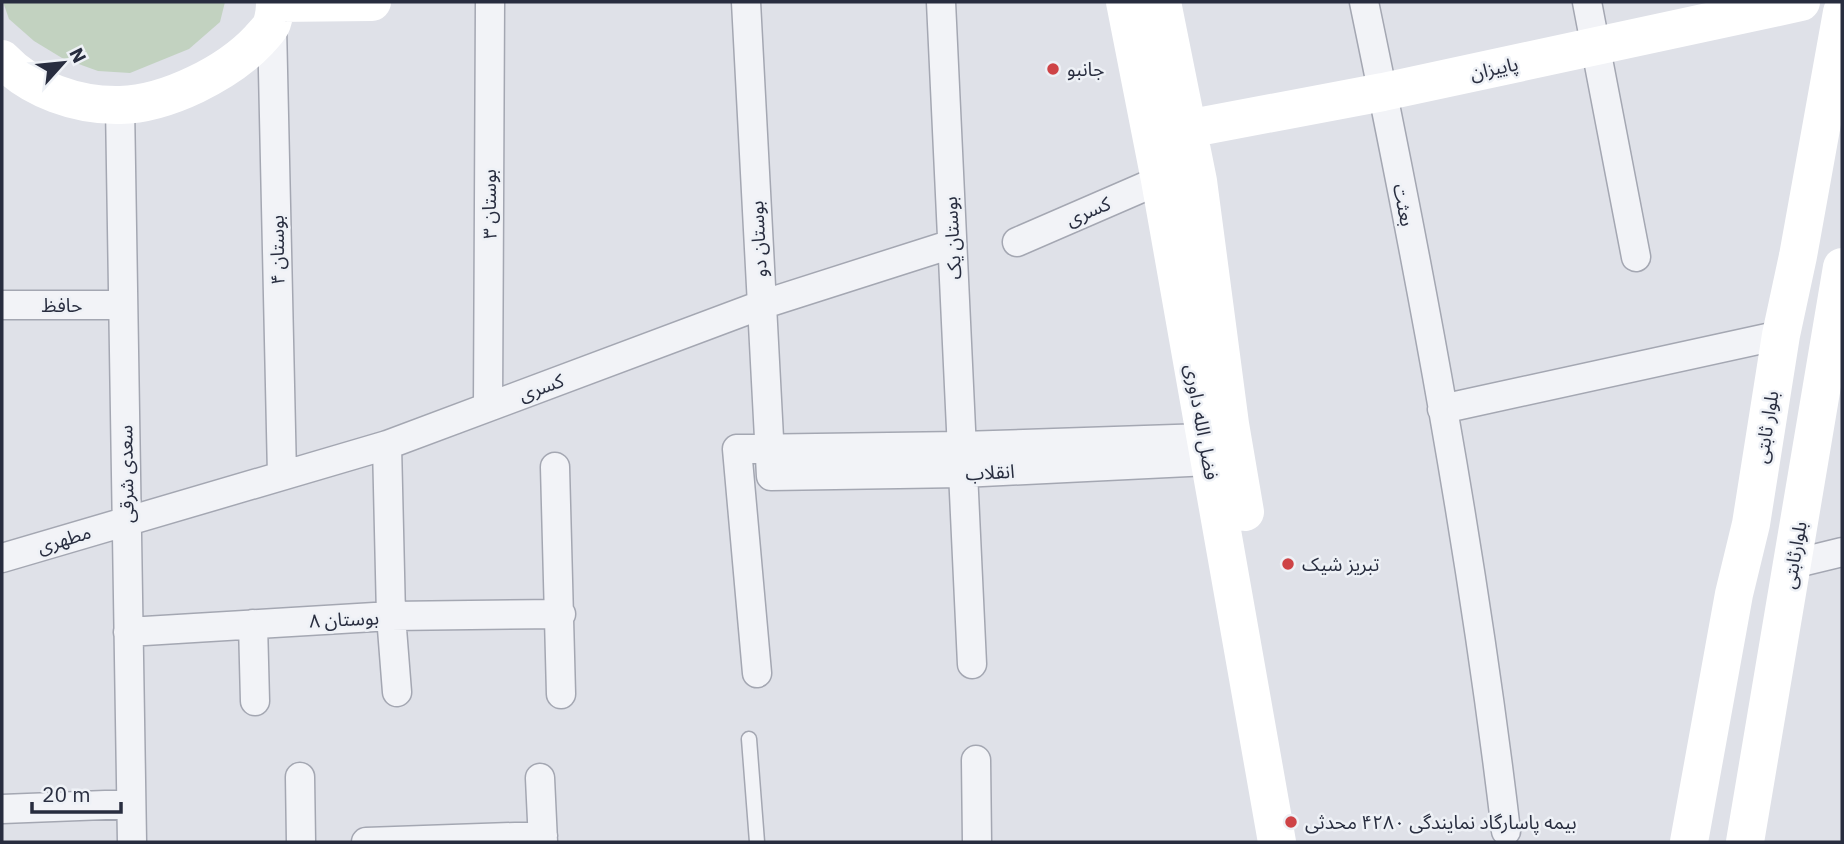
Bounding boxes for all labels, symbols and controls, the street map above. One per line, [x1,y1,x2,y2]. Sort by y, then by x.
north arrow [28,28,98,98]
text: N [64,44,92,67]
street label: پاییزان [1468,51,1520,86]
place label: جانبو [1067,57,1104,81]
marker: جانبو [1045,61,1061,77]
street label: بوستان ۳ [477,169,501,239]
street label: بعثت [1388,182,1420,228]
street label: کسری [1062,191,1115,231]
street label: بوستان یک [938,196,966,280]
street label: بوستان دو [744,200,772,278]
street label: بوستان ۴ [264,215,290,285]
street label: حافظ [41,293,83,317]
street label: فضل الله داوری [1180,362,1224,482]
street label: کسری [515,367,568,406]
street label: بلوار ثابتی [1748,389,1784,465]
street label: سعدی شرقی [113,425,139,523]
street label: انقلاب [965,459,1015,485]
street label: مطهری [34,519,94,559]
street label: بلوارثابتی [1776,519,1812,591]
place label: تبریز شیک [1302,552,1379,576]
marker: تبریز شیک [1280,556,1296,572]
street label: بوستان ۸ [308,605,380,633]
scale bar [32,770,121,814]
text: 20 m [42,780,91,808]
place label: بیمه پاسارگاد نمایندگی ۴۲۸۰ محدثی [1305,810,1577,835]
marker: بیمه پاسارگاد نمایندگی ۴۲۸۰ محدثی [1283,814,1299,830]

